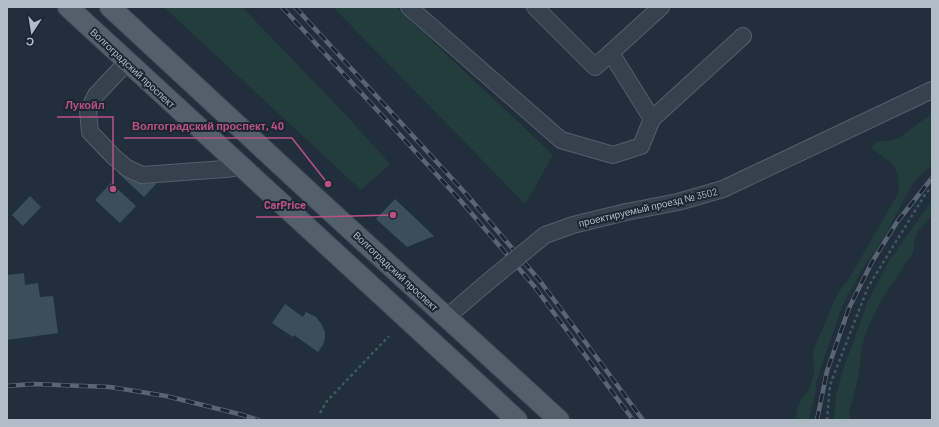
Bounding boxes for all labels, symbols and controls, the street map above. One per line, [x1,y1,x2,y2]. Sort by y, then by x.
north arrow [12,12,52,52]
street label: Волгоградский проспект [88,26,178,111]
text: С [25,35,35,49]
callout: Лукойл [57,94,113,117]
text: Лукойл [65,98,105,111]
callout: Волгоградский проспект, 40 [124,115,292,138]
text: Волгоградский проспект, 40 [132,119,284,132]
street label: проектируемый проезд № 3502 [577,185,719,229]
callout: CarPrice [256,194,314,217]
text: CarPrice [264,198,306,211]
street label: Волгоградский проспект [351,229,441,314]

